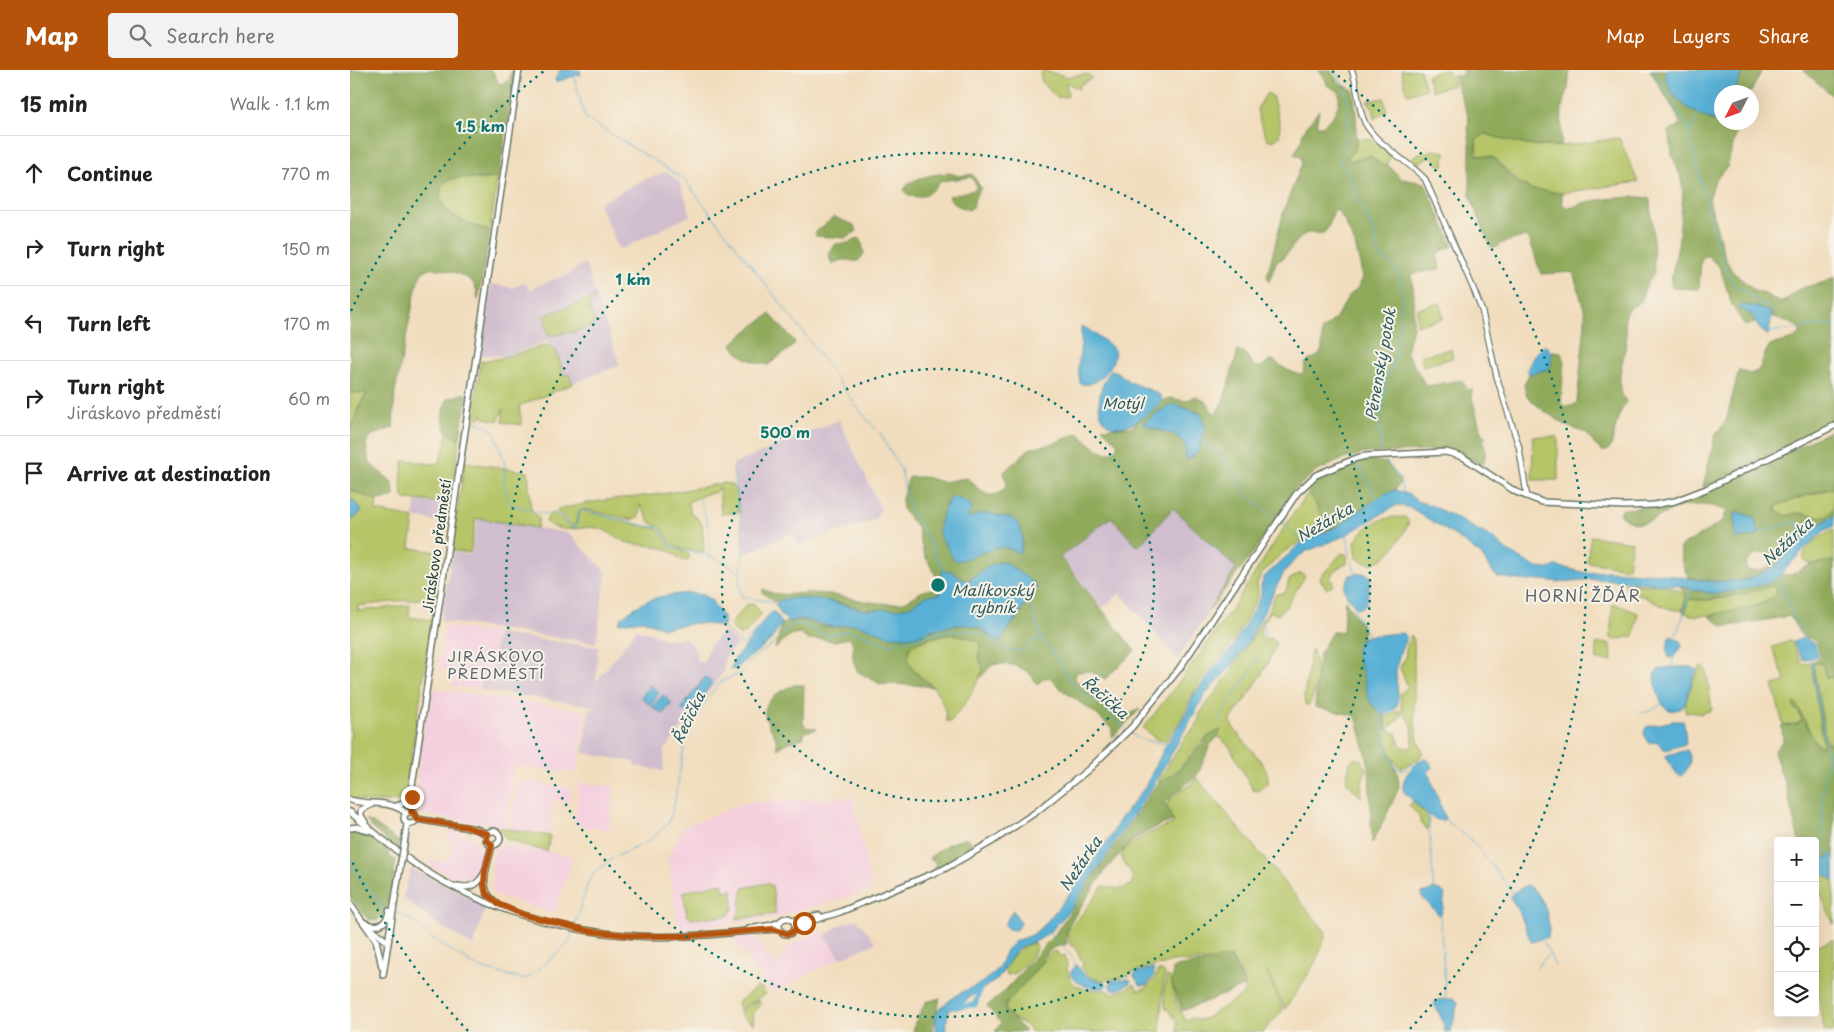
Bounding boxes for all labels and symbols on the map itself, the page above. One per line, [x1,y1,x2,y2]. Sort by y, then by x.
north arrow [1714,85,1759,130]
text: 1.5 km [455,114,505,137]
text: 1 km [615,267,651,290]
water label: Pěnenský potok [1358,305,1401,422]
water label: Motýl [1102,391,1146,414]
text: 500 m [760,420,810,443]
street label: Jiráskovo předměstí [417,478,456,614]
water label: Nežárka [1292,496,1357,547]
water label: Nežárka [1756,511,1818,570]
centre of rings [929,576,947,594]
water label: Malíkovský rybník [952,578,1035,618]
district label: HORNÍ ŽĎÁR [1525,583,1641,607]
district label: JIRÁSKOVO PŘEDMĚSTÍ [447,644,545,684]
water label: Řečička [1078,670,1135,724]
water label: Řečička [665,687,710,747]
route end [401,786,424,809]
water label: Nežárka [1053,831,1107,895]
route start [793,912,816,935]

